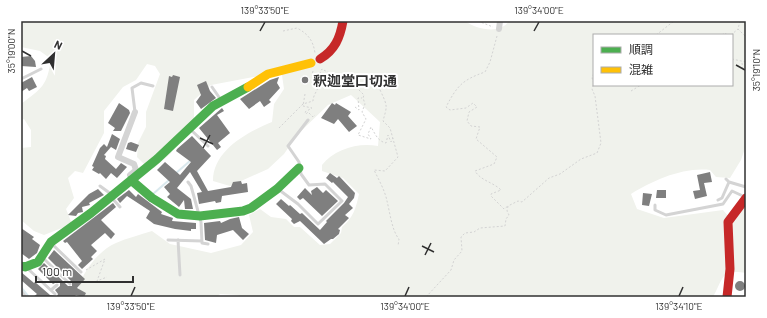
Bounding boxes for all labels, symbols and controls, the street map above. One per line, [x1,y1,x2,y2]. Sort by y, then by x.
text: 139°33'50"E [241,4,289,16]
text: 139°34'00"E [514,4,564,16]
text: 35°19'00"N [5,29,17,73]
north arrow [34,34,74,74]
legend [593,34,733,86]
text: N [52,37,65,52]
text: 順調 [629,42,653,56]
text: 35°19'10"N [750,49,762,91]
text: 混雑 [629,62,653,76]
place label: 釈迦堂口切通 [313,72,397,89]
marker: 釈迦堂口切通 [300,75,310,85]
scale bar [36,258,133,284]
text: 100 m [42,264,72,278]
text: 139°33'50"E [107,300,155,312]
text: 139°34'00"E [380,300,430,312]
text: 139°34'10"E [655,300,703,312]

